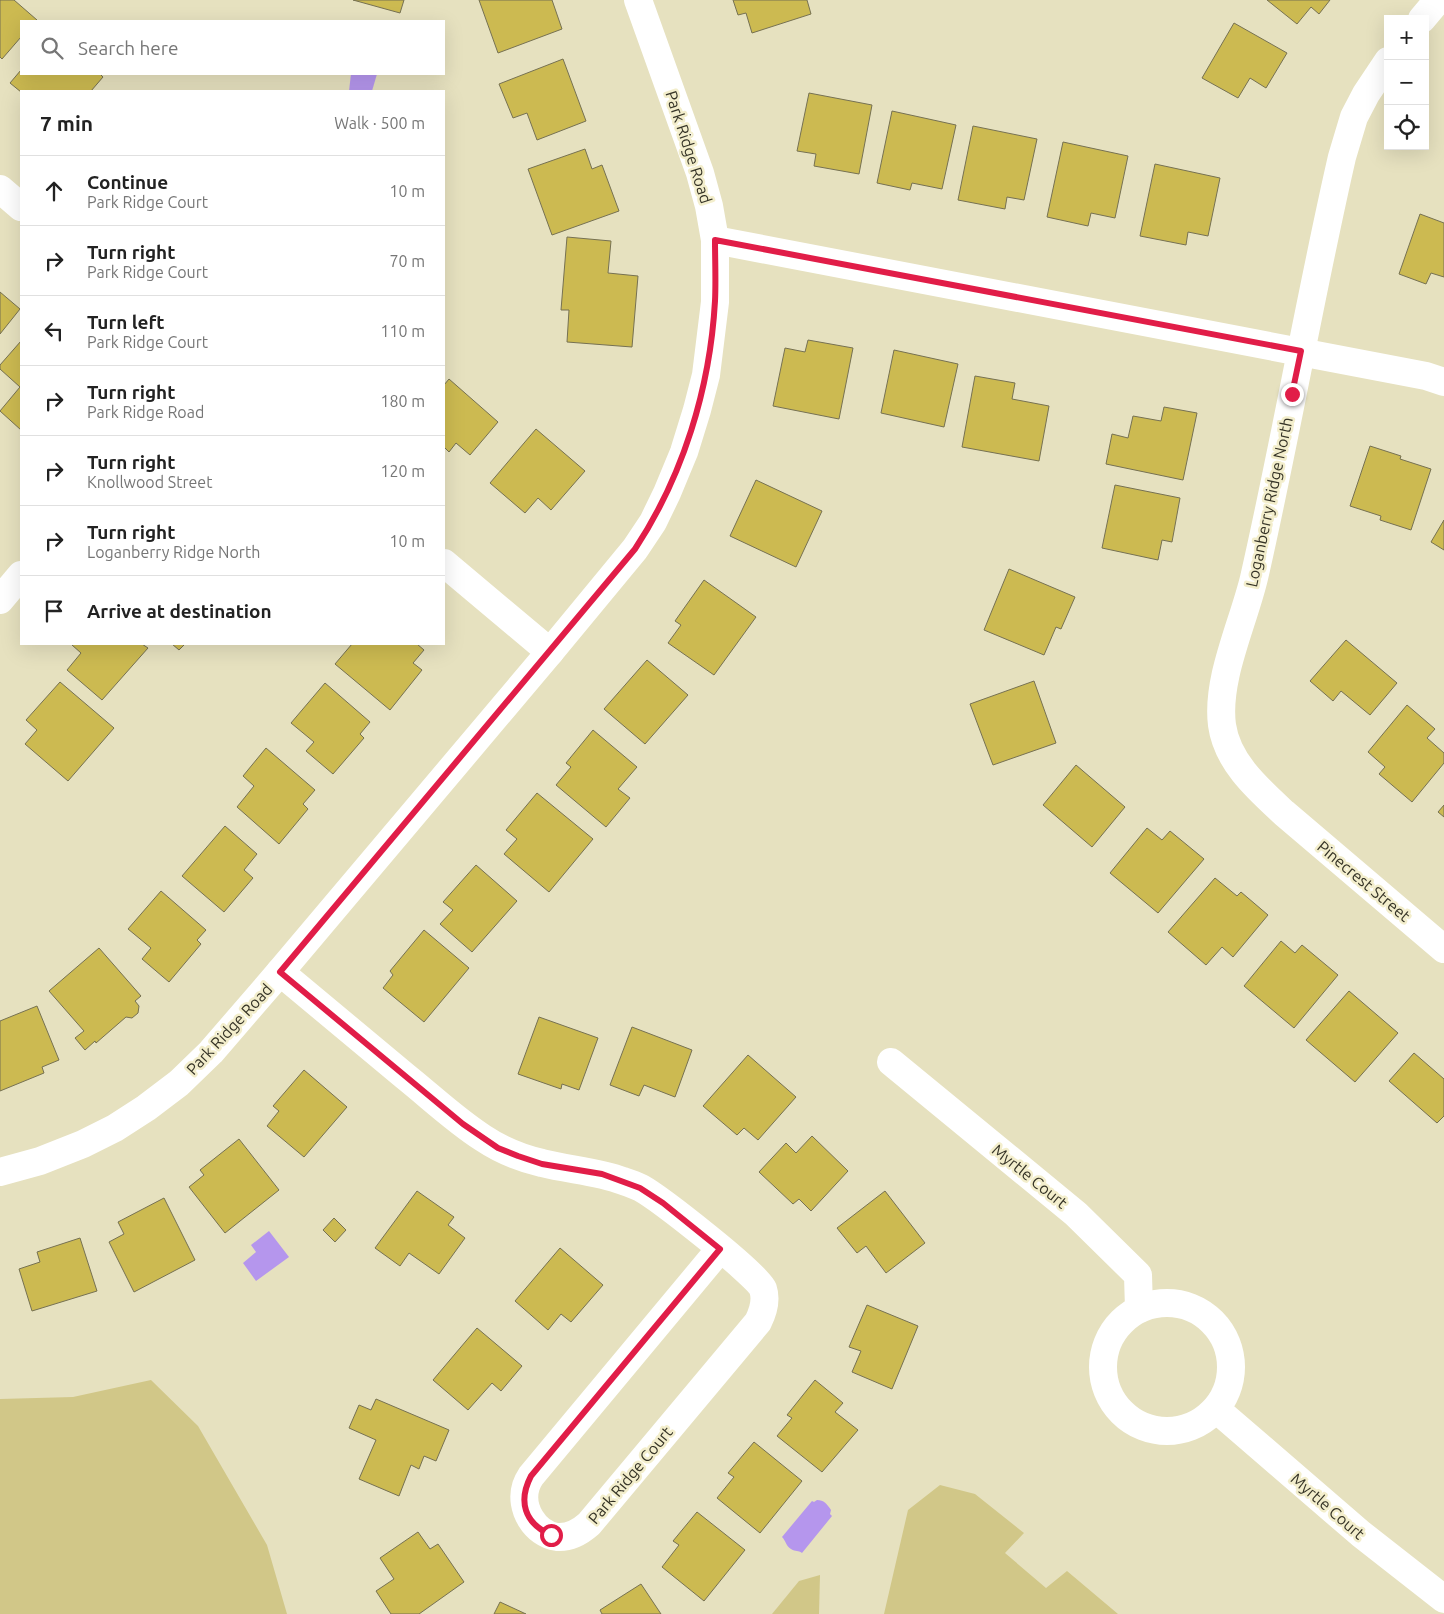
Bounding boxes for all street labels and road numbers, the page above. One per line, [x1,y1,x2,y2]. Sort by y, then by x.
street label: Park Ridge Road [662,88,716,206]
street label: Loganberry Ridge North [1242,415,1296,589]
street label: Pinecrest Street [1314,837,1414,925]
street label: Park Ridge Road [182,980,276,1078]
street label: Myrtle Court [989,1140,1072,1212]
street label: Park Ridge Court [584,1422,676,1527]
street label: Myrtle Court [1288,1469,1369,1543]

